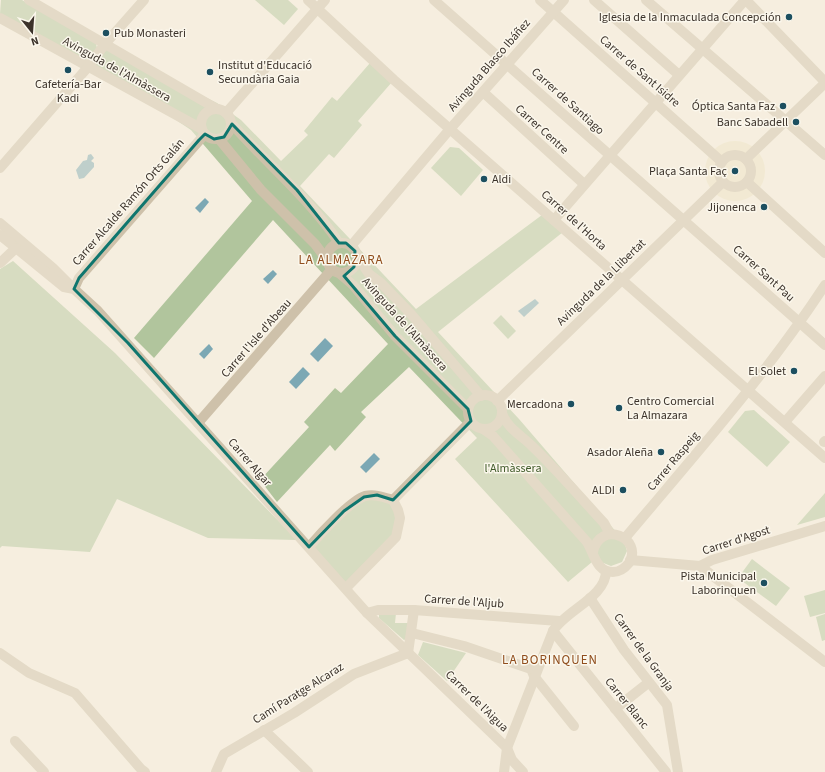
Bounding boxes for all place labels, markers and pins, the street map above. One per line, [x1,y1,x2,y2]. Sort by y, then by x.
place label: Iglesia de la Inmaculada Concepción [599,9,781,26]
marker: Iglesia de la Inmaculada Concepción [784,12,794,22]
place label: Pub Monasteri [114,25,186,42]
marker: Pub Monasteri [101,28,111,38]
place label: Institut d'Educació Secundària Gaia [218,57,312,88]
marker: Cafetería-Bar Kadi [63,65,73,75]
marker: Institut d'Educació Secundària Gaia [205,67,215,77]
place label: Cafetería-Bar Kadi [35,76,102,107]
place label: Óptica Santa Faz [692,98,775,115]
marker: Óptica Santa Faz [778,101,788,111]
place label: Banc Sabadell [717,114,788,131]
marker: Banc Sabadell [791,117,801,127]
place label: Plaça Santa Faç [649,163,728,180]
marker: Plaça Santa Faç [730,166,740,176]
place label: Aldi [492,171,511,188]
marker: Aldi [479,174,489,184]
place label: Jijonenca [707,199,756,216]
marker: Jijonenca [759,202,769,212]
place label: El Solet [748,363,786,380]
marker: El Solet [789,366,799,376]
place label: Centro Comercial La Almazara [627,393,714,424]
place label: Mercadona [507,396,563,413]
marker: Mercadona [566,399,576,409]
marker: Centro Comercial La Almazara [614,403,624,413]
place label: Asador Aleña [587,444,653,461]
marker: Asador Aleña [656,447,666,457]
place label: ALDI [592,482,615,499]
marker: ALDI [618,485,628,495]
place label: Pista Municipal Laborinquen [680,568,756,599]
marker: Pista Municipal Laborinquen [759,578,769,588]

